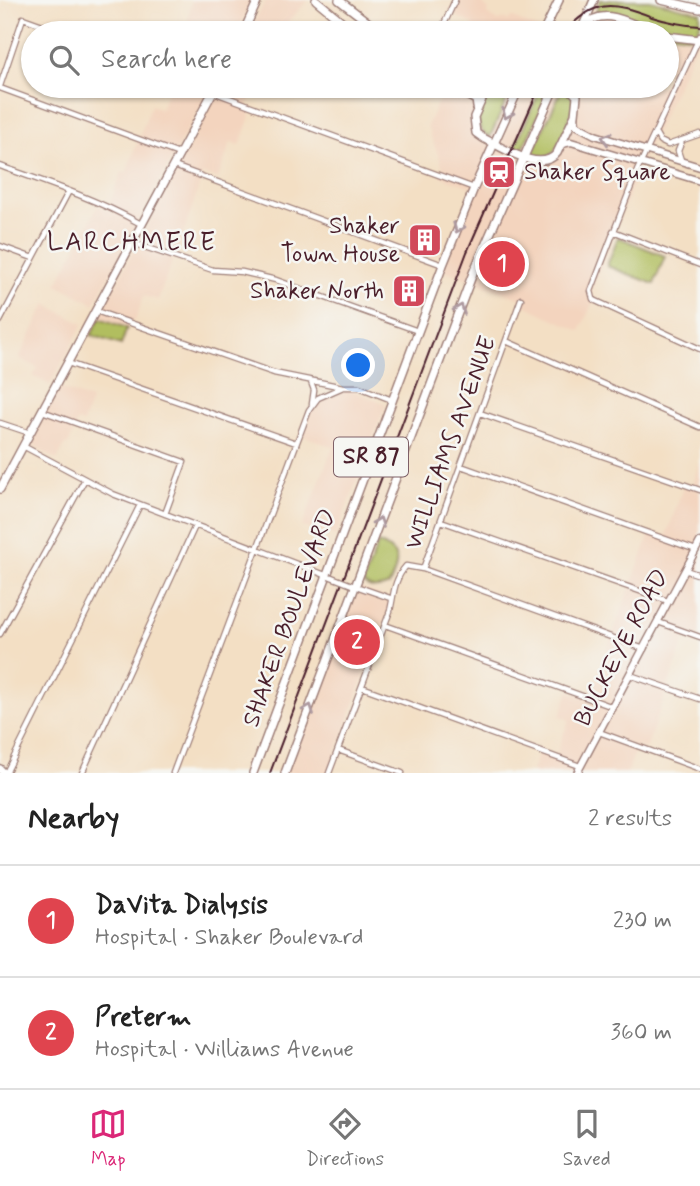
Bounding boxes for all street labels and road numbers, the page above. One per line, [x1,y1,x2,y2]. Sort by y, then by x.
street label: WILLIAMS AVENUE [398,332,504,554]
road number: SR 87 [334,438,408,477]
street label: SHAKER BOULEVARD [236,505,344,731]
street label: BUCKEYE ROAD [567,564,677,732]

